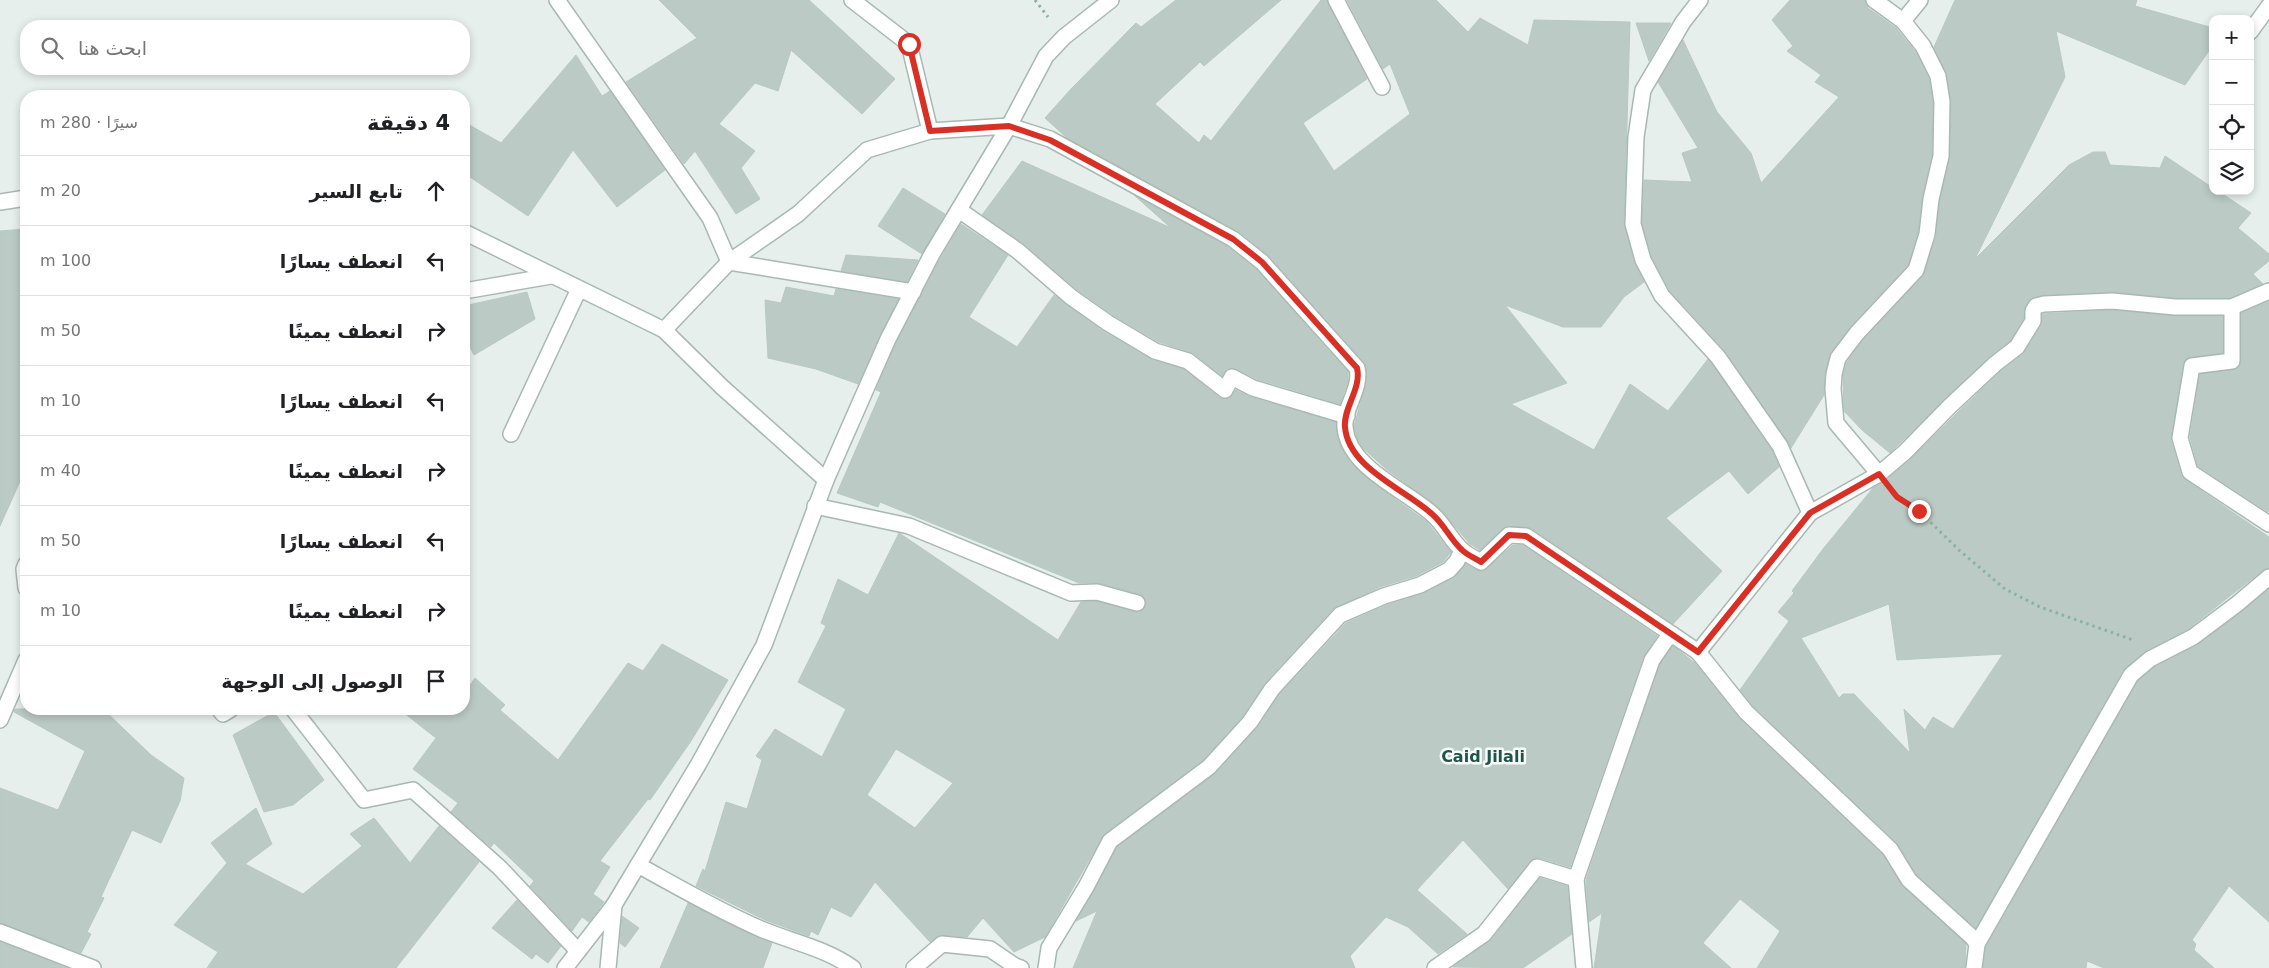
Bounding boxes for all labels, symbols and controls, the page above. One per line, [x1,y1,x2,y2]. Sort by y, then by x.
map controls [2209,15,2254,195]
button: + [2209,15,2254,60]
search box [20,20,470,75]
route start [898,33,921,56]
icon: search [38,34,66,62]
text: ابحث هنا [78,37,147,59]
button: − [2209,60,2254,105]
button: locate [2209,105,2254,150]
text: 4 دقيقة [367,111,450,135]
text: سيرًا · 280 m [40,113,138,132]
button: layers [2209,150,2254,195]
icon: ahead [422,177,450,205]
text: تابع السير [309,180,403,202]
text: 20 m [40,181,81,200]
icon: left [422,247,450,275]
text: انعطف يسارًا [280,250,403,272]
text: 100 m [40,251,91,270]
icon: right [422,317,450,345]
text: انعطف يمينًا [288,320,403,342]
text: 50 m [40,321,81,340]
icon: left [422,387,450,415]
text: انعطف يسارًا [280,390,403,412]
text: 10 m [40,391,81,410]
icon: right [422,457,450,485]
text: انعطف يمينًا [288,460,403,482]
text: 40 m [40,461,81,480]
route end [1908,500,1931,523]
icon: left [422,527,450,555]
text: انعطف يسارًا [280,530,403,552]
text: 50 m [40,531,81,550]
icon: right [422,597,450,625]
text: انعطف يمينًا [288,600,403,622]
text: 10 m [40,601,81,620]
icon: arrive [422,667,450,695]
text: الوصول إلى الوجهة [221,670,403,692]
district label: Caid Jilali [1441,747,1525,766]

